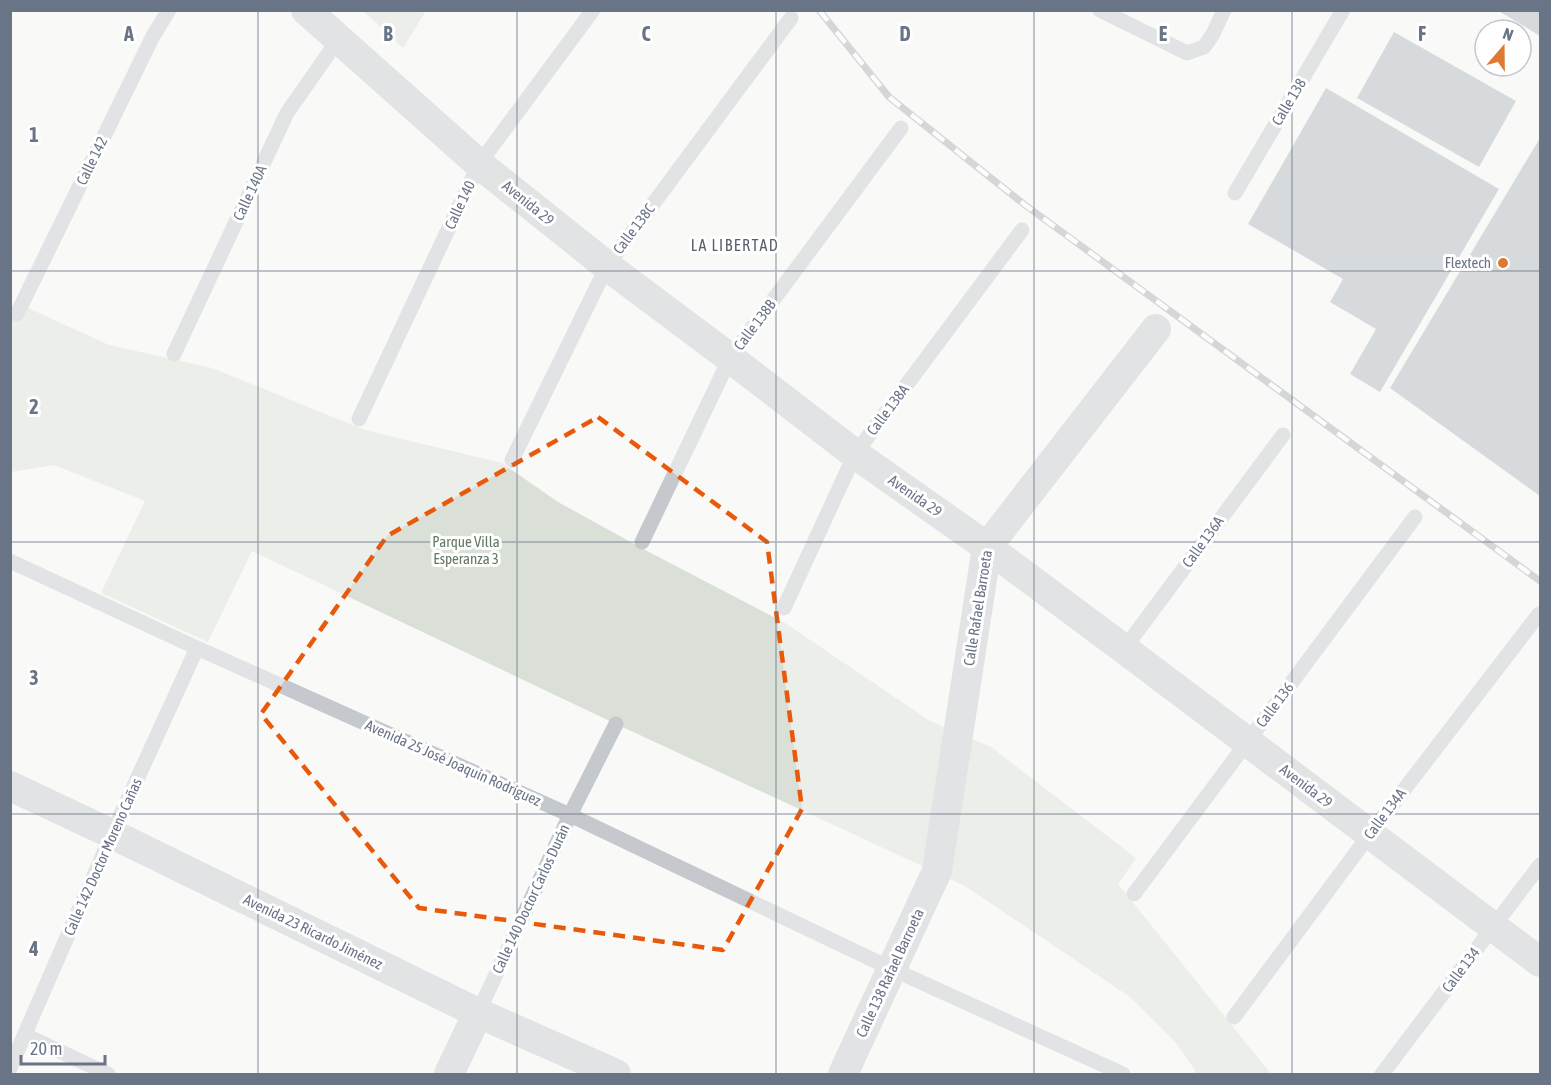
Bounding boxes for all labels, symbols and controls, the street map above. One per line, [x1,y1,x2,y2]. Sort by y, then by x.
north arrow [1473,18,1533,78]
text: A [123,22,134,45]
text: B [383,22,393,45]
text: C [642,22,651,45]
text: D [899,22,911,45]
text: E [1159,22,1168,45]
text: F [1418,22,1426,45]
text: N [1501,24,1516,44]
street label: Calle 138 [1268,75,1309,128]
text: 1 [29,123,39,146]
street label: Calle 142 [73,134,110,188]
street label: Calle 140A [229,162,270,223]
street label: Avenida 29 [499,177,557,228]
street label: Calle 140 [441,178,478,232]
street label: Calle 138C [609,200,658,257]
district label: LA LIBERTAD [691,236,779,254]
place label: Flextech [1445,254,1491,271]
marker: Flextech [1496,256,1510,270]
street label: Calle 138B [730,296,779,353]
street label: Calle 138A [863,381,913,438]
text: 2 [29,395,39,418]
street label: Avenida 29 [885,471,945,520]
street label: Calle 136A [1178,512,1227,571]
park label: Parque Villa Esperanza 3 [432,533,500,567]
street label: Calle Rafael Barroeta [960,549,995,667]
text: 3 [29,666,39,689]
street label: Calle 136 [1252,679,1297,730]
street label: Avenida 25 José Joaquín Rodríguez [363,716,544,809]
street label: Avenida 29 [1277,760,1336,811]
street label: Calle 142 Doctor Moreno Cañas [60,776,145,938]
street label: Calle 134A [1360,785,1410,842]
street label: Calle 140 Doctor Carlos Durán [488,821,573,976]
street label: Avenida 23 Ricardo Jiménez [241,890,386,973]
street label: Calle 138 Rafael Barroeta [852,906,927,1040]
text: 4 [28,937,39,960]
street label: Calle 134 [1438,944,1483,995]
scale bar [21,1028,105,1066]
text: 20 m [30,1038,62,1059]

